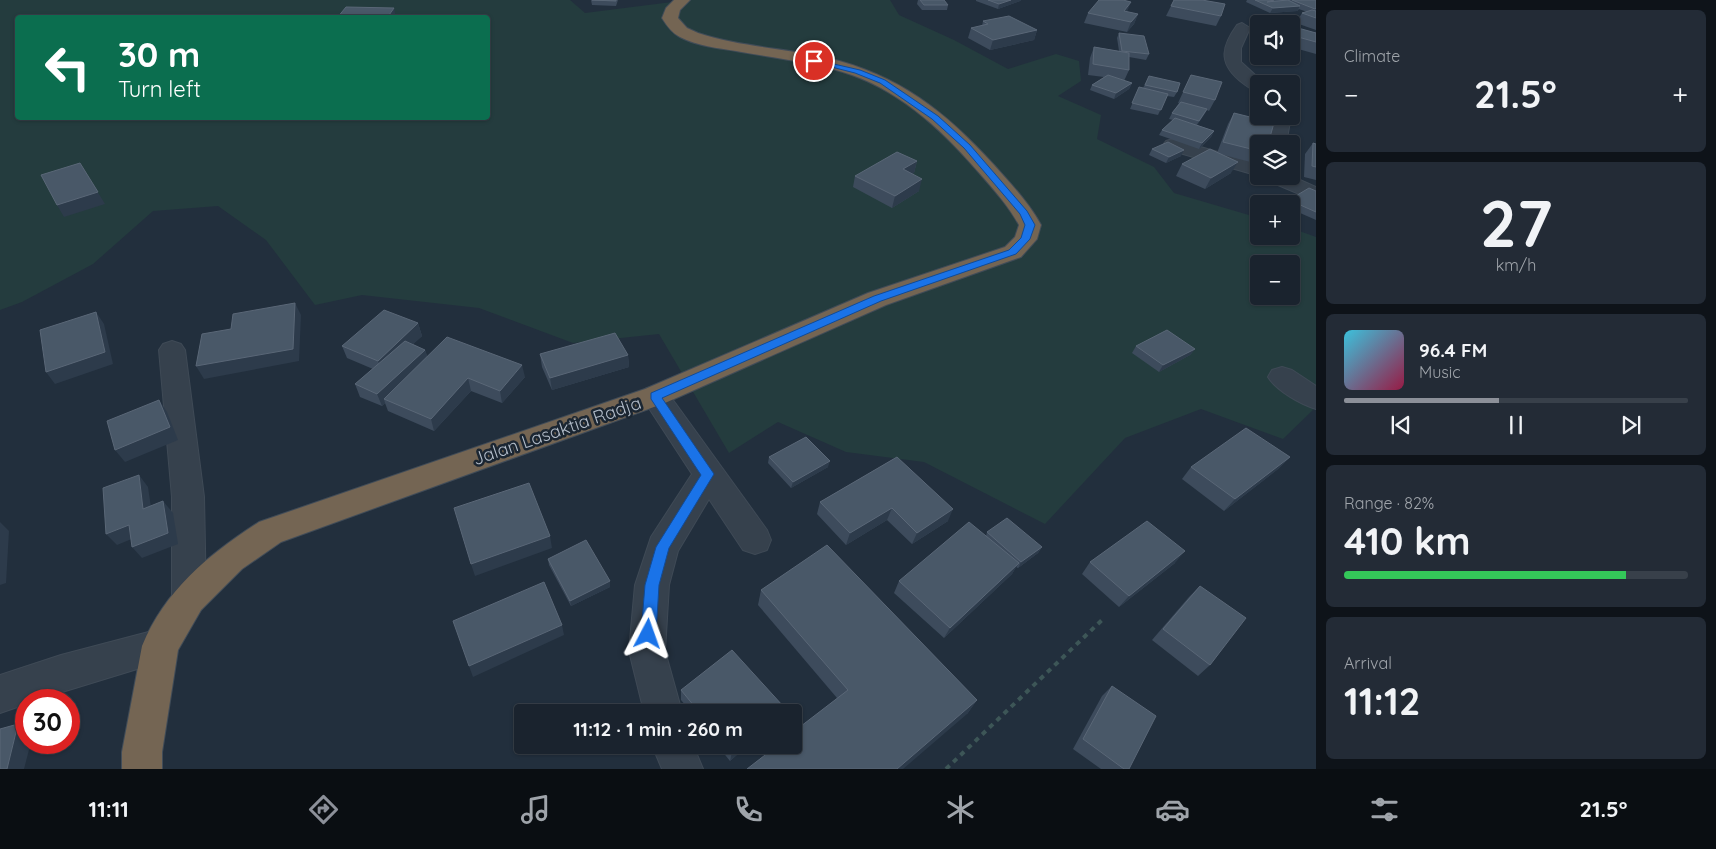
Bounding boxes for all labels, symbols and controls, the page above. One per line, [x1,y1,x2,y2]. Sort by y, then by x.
map controls [1250,15,1300,305]
button: sound [1250,15,1300,65]
text: 30 m [118,32,200,76]
icon: left [35,35,100,100]
pin [793,40,835,82]
text: Climate [1344,46,1400,66]
icon: arrive [800,47,828,75]
text: 21.5° [1474,70,1557,118]
text: Turn left [118,75,201,103]
button: search [1250,75,1300,125]
text: − [1344,77,1359,112]
text: + [1672,77,1688,112]
button: layers [1250,135,1300,185]
text: 27 [1480,182,1552,263]
button: + [1250,195,1300,245]
button: − [1250,255,1300,305]
text: km/h [1496,255,1536,275]
text: 96.4 FM [1419,338,1487,362]
text: Music [1419,362,1461,382]
street label: Jalan Lasaktia Radja [470,391,644,470]
icon: previous [1387,411,1415,439]
icon: pause [1502,411,1530,439]
icon: next [1617,411,1645,439]
text: Range · 82% [1344,493,1434,513]
text: 410 km [1344,517,1471,565]
position arrow [621,607,673,659]
text: Arrival [1344,653,1392,673]
text: 11:12 [1344,677,1420,725]
speed limit sign: 30 [15,689,80,754]
text: 11:12 · 1 min · 260 m [573,717,743,741]
icon: directions [306,792,341,827]
icon: music [518,792,553,827]
icon: phone [731,792,766,827]
icon: climate [943,792,978,827]
icon: car [1155,792,1190,827]
icon: filters [1367,792,1402,827]
text: 11:11 [89,795,129,823]
text: 21.5° [1580,795,1627,823]

